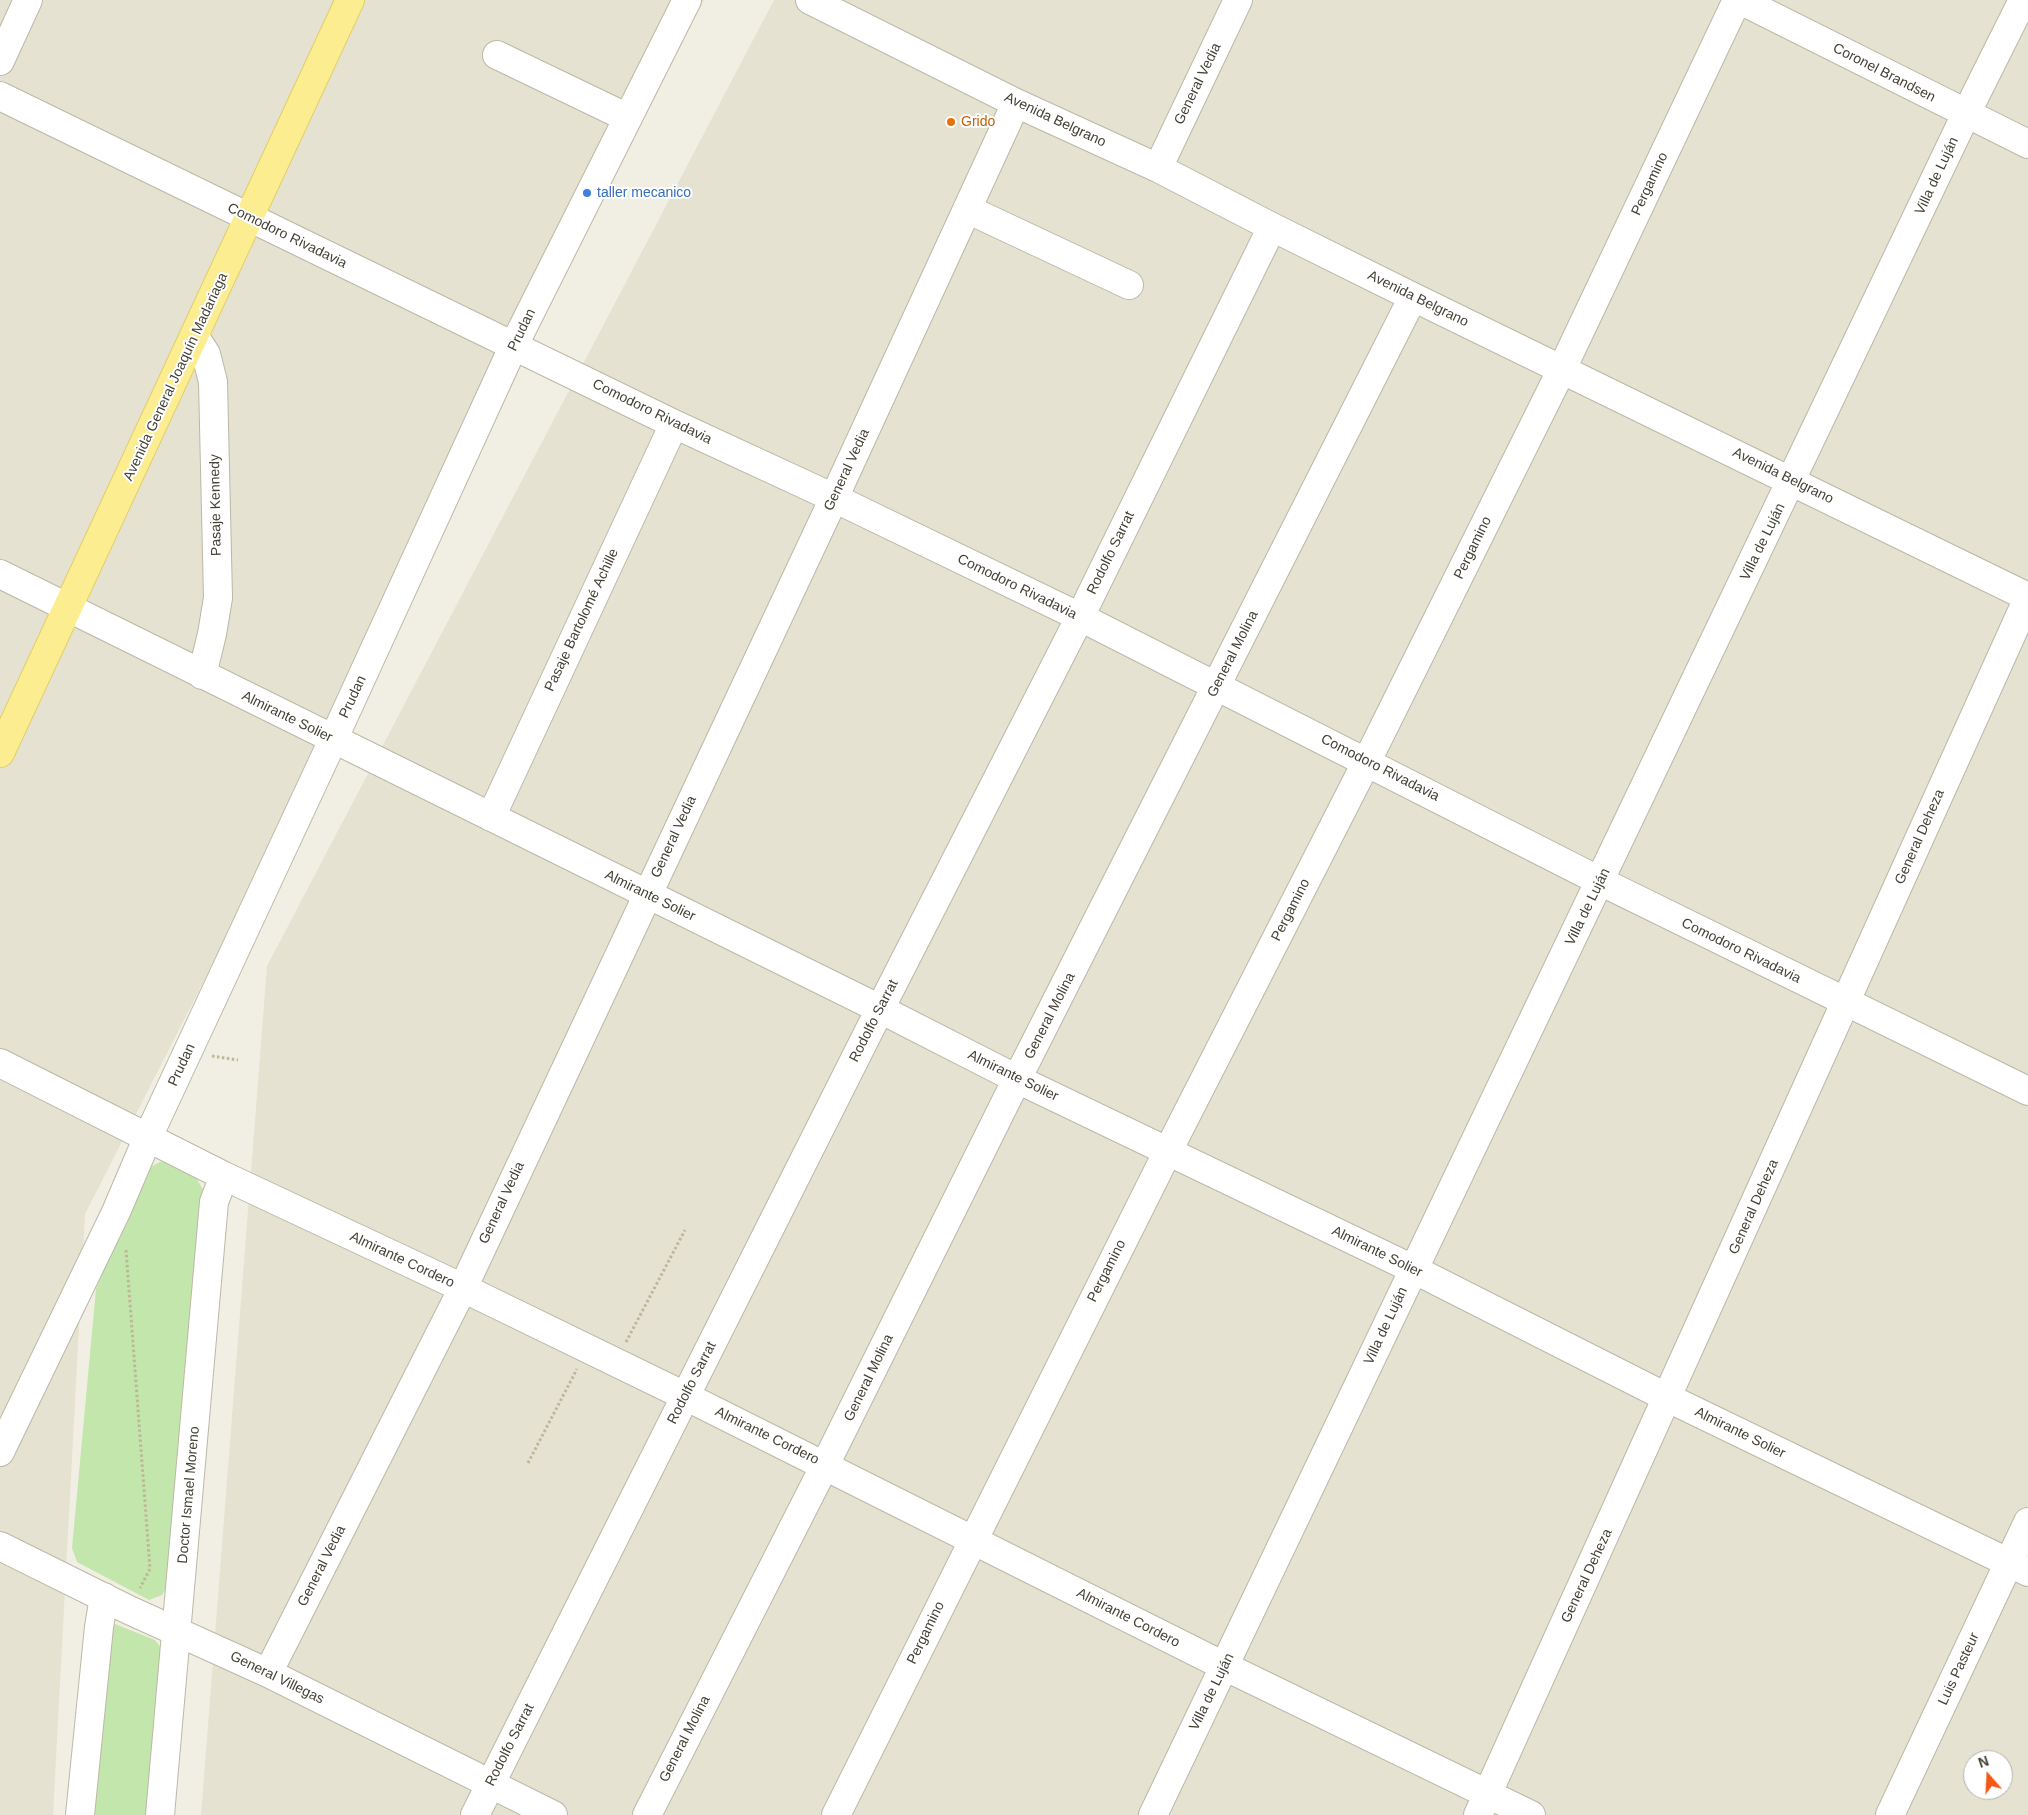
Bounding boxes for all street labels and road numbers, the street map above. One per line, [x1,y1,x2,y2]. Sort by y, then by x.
street label: General Vedia [1171,40,1225,128]
street label: Coronel Brandsen [1830,40,1938,106]
street label: Avenida Belgrano [1001,89,1109,151]
street label: Villa de Luján [1912,134,1962,218]
street label: Pergamino [1628,150,1672,218]
street label: Comodoro Rivadavia [225,200,349,272]
street label: Avenida Belgrano [1365,267,1471,331]
street label: Avenida General Joaquín Madariaga [120,270,232,484]
street label: Prudan [505,306,539,354]
street label: Comodoro Rivadavia [590,376,714,448]
street label: General Vedia [821,426,873,514]
street label: Avenida Belgrano [1730,444,1836,508]
street label: Pasaje Kennedy [207,454,225,556]
street label: Villa de Luján [1737,501,1789,583]
street label: Rodolfo Sarrat [1084,509,1138,597]
street label: Pergamino [1451,514,1495,582]
street label: Pasaje Bartolomé Achille [542,546,622,694]
street label: Comodoro Rivadavia [955,551,1079,623]
street label: General Molina [1204,608,1262,700]
street label: Prudan [336,673,370,721]
street label: Almirante Solier [239,688,335,746]
street label: Comodoro Rivadavia [1318,731,1442,805]
street label: General Deheza [1892,787,1948,887]
street label: General Vedia [648,793,700,881]
street label: Villa de Luján [1562,866,1614,948]
street label: Almirante Solier [602,867,698,925]
street label: Pergamino [1268,876,1314,944]
street label: Comodoro Rivadavia [1679,915,1803,987]
street label: General Molina [1021,970,1079,1062]
street label: Rodolfo Sarrat [846,977,902,1065]
street label: Prudan [165,1041,199,1089]
street label: Almirante Solier [965,1047,1061,1105]
street label: General Deheza [1726,1157,1782,1257]
street label: General Vedia [476,1159,528,1247]
street label: Almirante Solier [1329,1223,1425,1281]
street label: Almirante Cordero [347,1228,457,1292]
street label: Pergamino [1084,1237,1130,1305]
street label: Villa de Luján [1361,1284,1411,1368]
street label: General Molina [841,1332,897,1424]
street label: Rodolfo Sarrat [664,1339,720,1427]
street label: Almirante Cordero [712,1404,822,1468]
street label: Almirante Solier [1692,1404,1788,1462]
street label: Doctor Ismael Moreno [175,1426,203,1564]
street label: General Vedia [294,1523,350,1609]
street label: General Deheza [1558,1526,1616,1626]
street label: Almirante Cordero [1074,1585,1182,1651]
street label: Pergamino [904,1599,948,1667]
street label: Luis Pasteur [1935,1630,1983,1708]
street label: General Villegas [227,1648,327,1708]
street label: Villa de Luján [1186,1651,1238,1733]
street label: General Molina [656,1693,714,1785]
street label: Rodolfo Sarrat [482,1701,538,1789]

